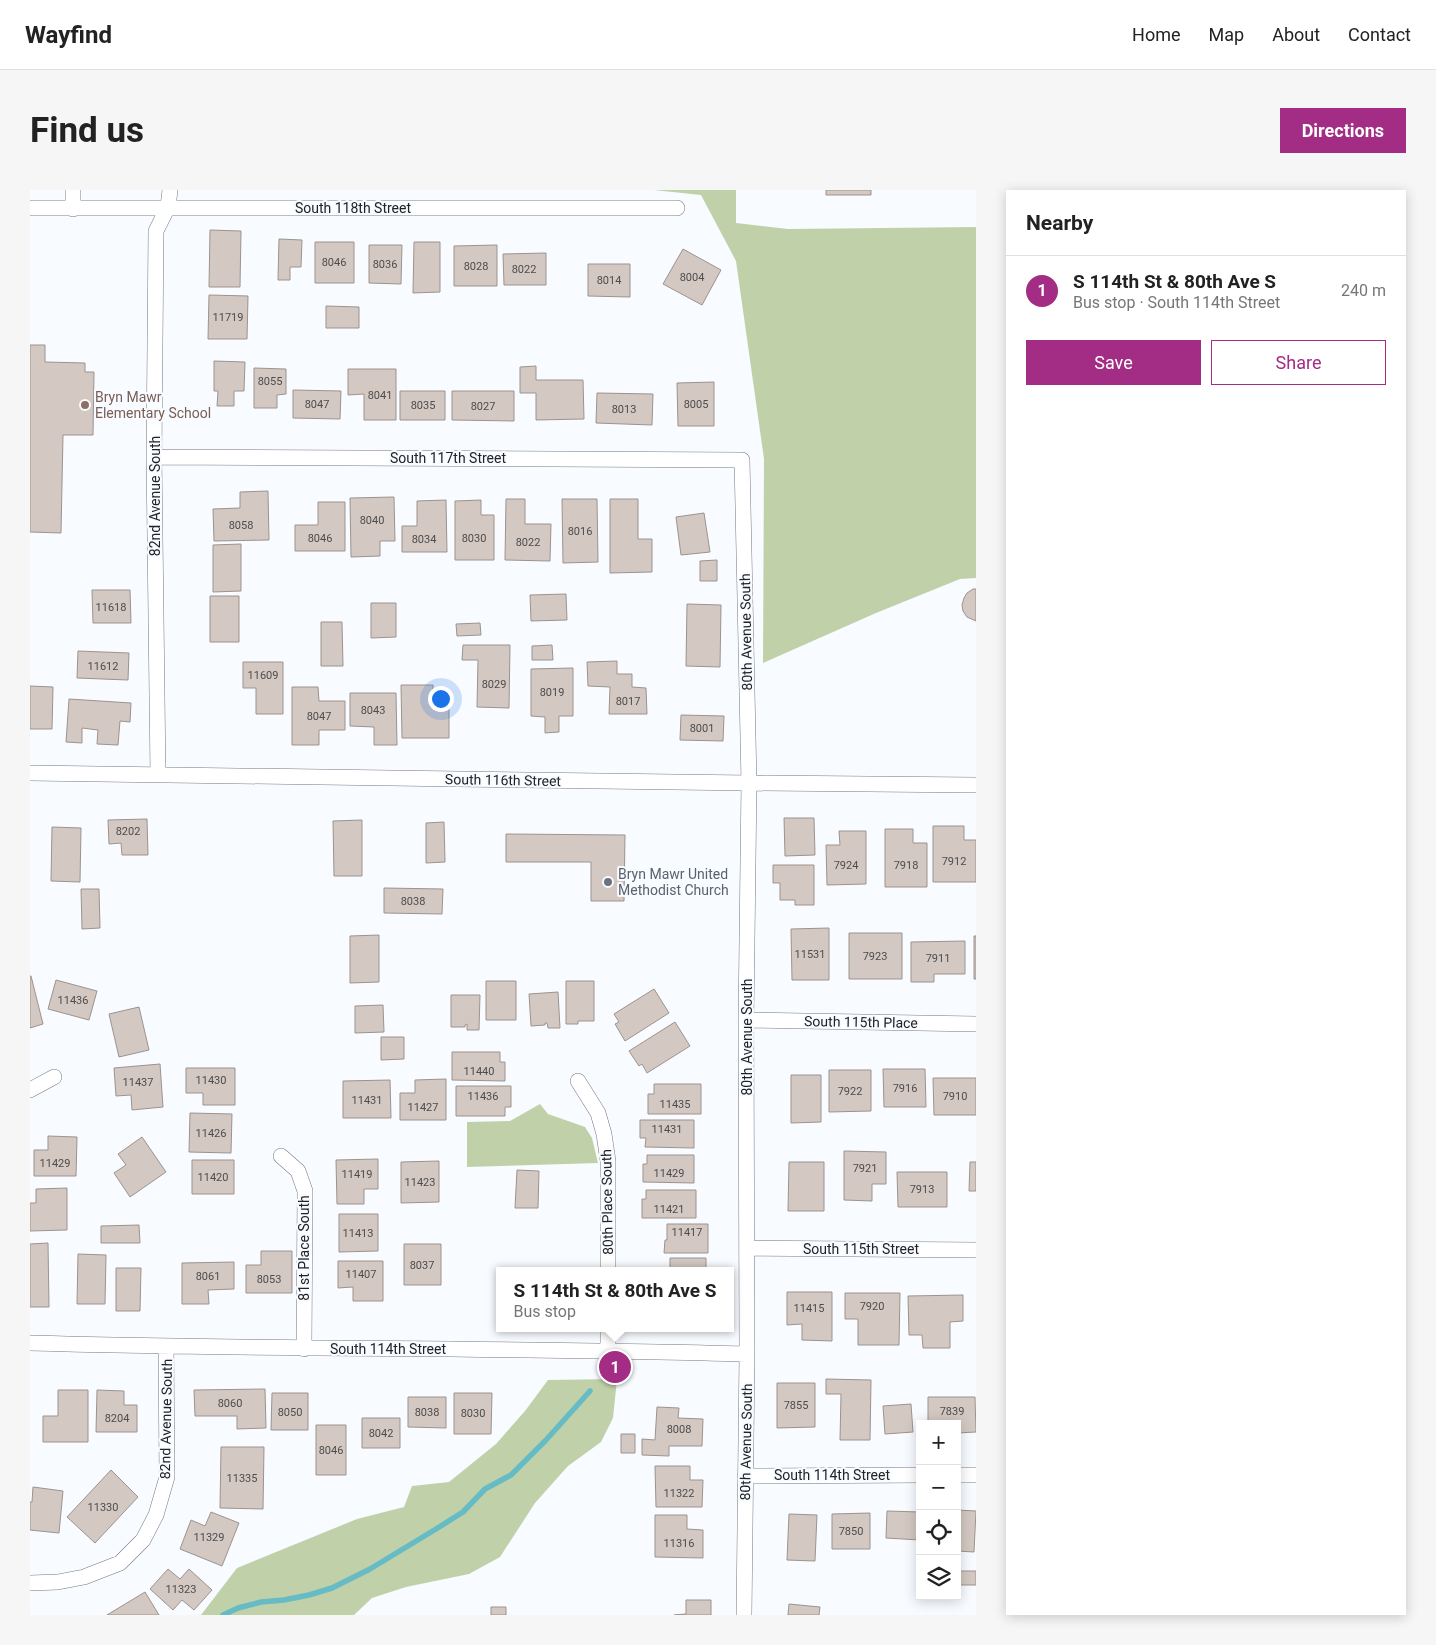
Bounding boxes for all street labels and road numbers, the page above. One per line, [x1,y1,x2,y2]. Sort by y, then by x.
street label: South 118th Street [295,200,411,216]
street label: 82nd Avenue South [147,436,163,556]
street label: South 117th Street [390,450,506,466]
street label: 80th Avenue South [737,573,755,691]
street label: South 116th Street [445,771,562,789]
street label: 80th Avenue South [739,978,755,1096]
street label: South 115th Place [804,1013,918,1031]
street label: 80th Place South [598,1149,616,1255]
street label: 81st Place South [296,1195,312,1301]
street label: South 115th Street [803,1241,919,1257]
street label: South 114th Street [330,1341,446,1357]
street label: 82nd Avenue South [157,1359,175,1479]
street label: 80th Avenue South [737,1383,755,1501]
street label: South 114th Street [774,1467,890,1483]

